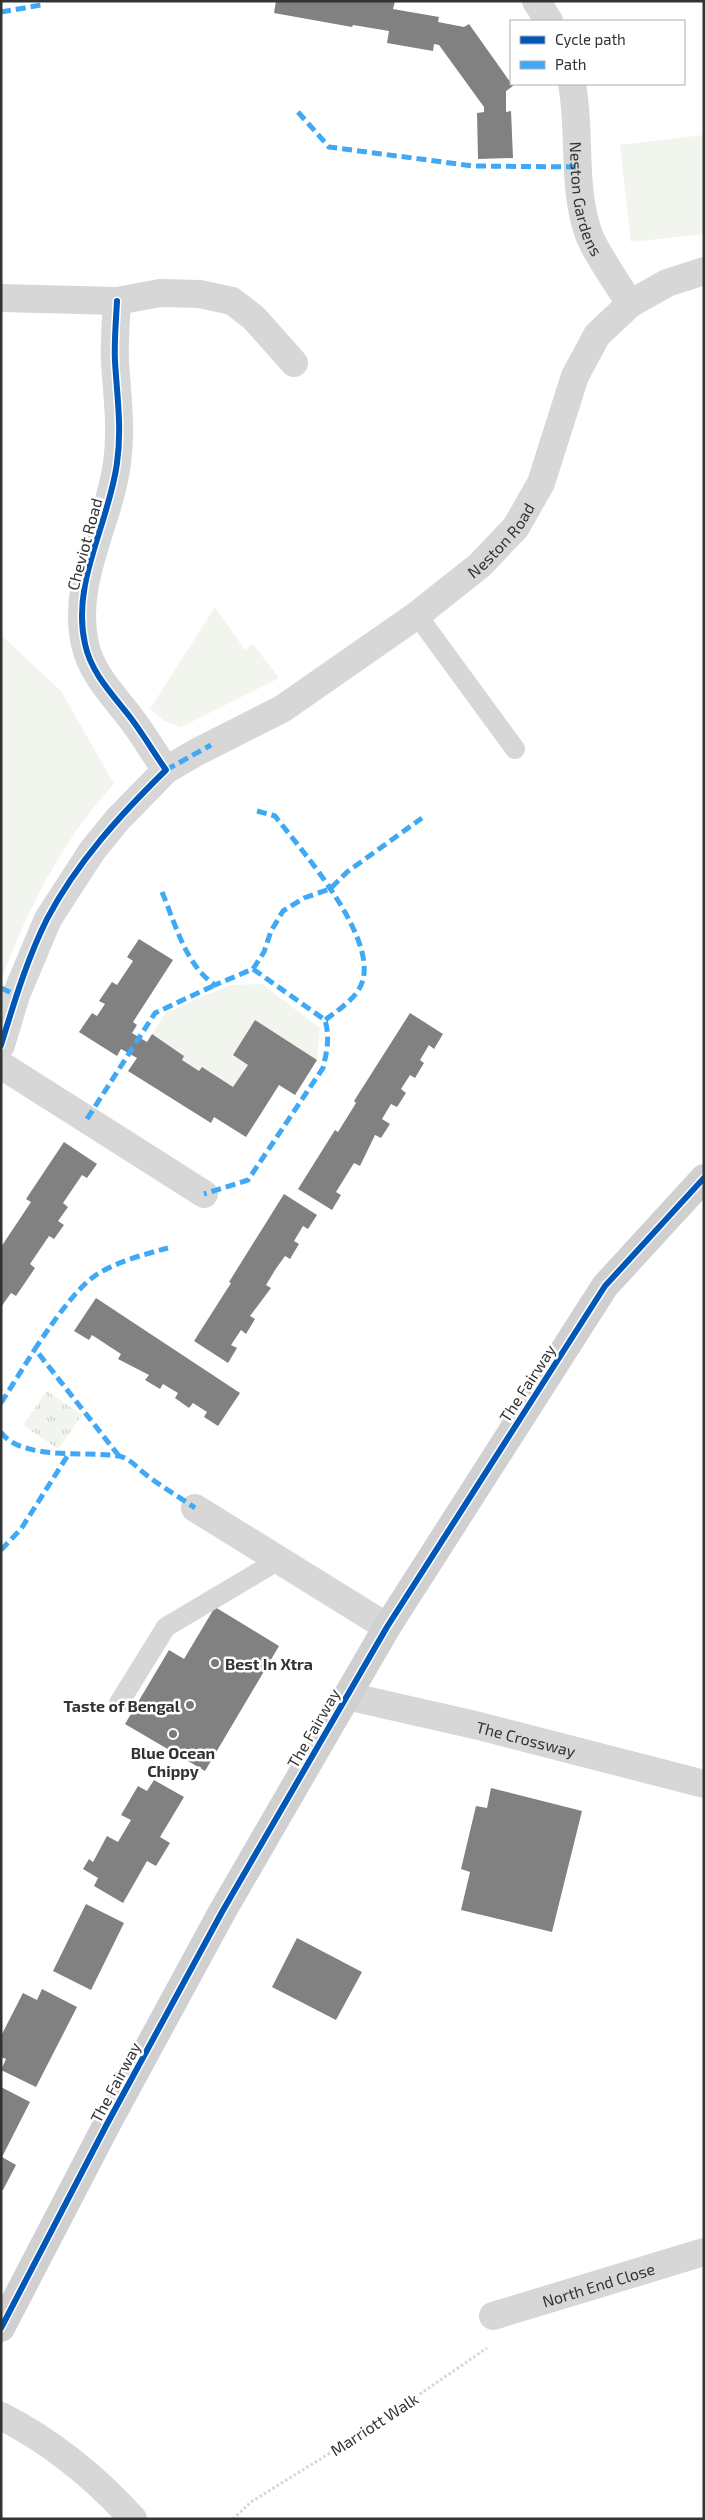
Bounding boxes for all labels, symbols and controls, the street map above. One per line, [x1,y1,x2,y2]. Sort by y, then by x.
legend [510,20,685,85]
text: Cycle path [555,30,626,48]
text: Path [555,55,586,73]
street label: Neston Gardens [567,141,607,259]
street label: Cheviot Road [63,496,105,592]
street label: Neston Road [463,499,537,581]
street label: The Fairway [495,1340,559,1425]
place label: Best In Xtra [225,1654,313,1673]
marker: Best In Xtra [209,1657,221,1669]
street label: The Fairway [283,1684,344,1771]
place label: Taste of Bengal [64,1696,181,1715]
marker: Taste of Bengal [184,1699,196,1711]
street label: The Crossway [474,1716,578,1760]
marker: Blue Ocean Chippy [167,1728,179,1740]
place label: Blue Ocean Chippy [131,1743,215,1781]
street label: The Fairway [86,2038,144,2126]
street label: North End Close [540,2258,657,2310]
street label: Marriott Walk [327,2389,421,2459]

